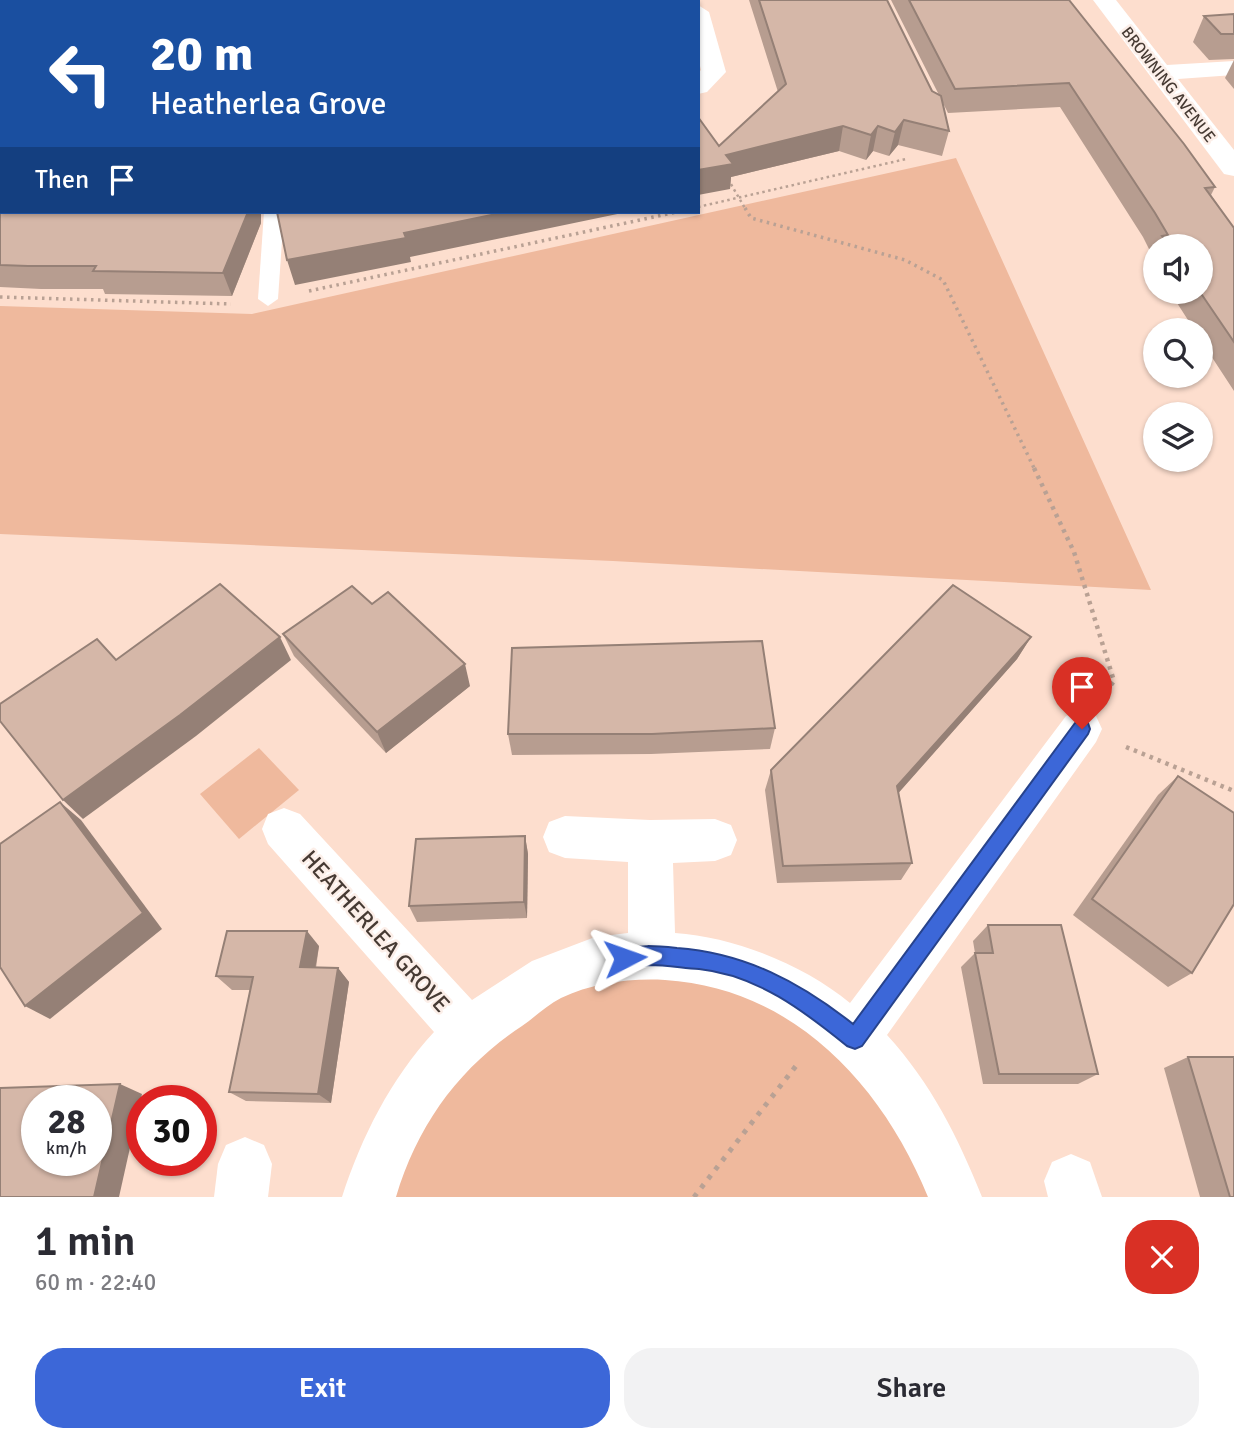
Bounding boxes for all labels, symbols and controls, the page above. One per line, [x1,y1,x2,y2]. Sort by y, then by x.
street label: BROWNING AVENUE [1117,23,1220,146]
text: 20 m [150,24,253,84]
icon: left [35,28,126,119]
text: Heatherlea Grove [150,84,386,123]
icon: arrive [103,161,141,199]
text: Then [35,164,89,196]
map controls [1143,234,1213,472]
button: sound [1143,234,1213,304]
button: search [1143,318,1213,388]
button: layers [1143,402,1213,472]
pin [1052,657,1112,729]
icon: arrive [1063,668,1101,706]
street label: HEATHERLEA GROVE [295,844,456,1018]
position arrow [588,921,662,995]
speed limit sign: 30 [126,1085,217,1176]
text: 28 [48,1100,85,1143]
text: km/h [46,1137,87,1159]
text: 1 min [35,1216,136,1267]
button: close [1125,1220,1199,1294]
text: 60 m · 22:40 [35,1268,156,1297]
button: Exit [35,1348,610,1428]
button: Share [624,1348,1199,1428]

